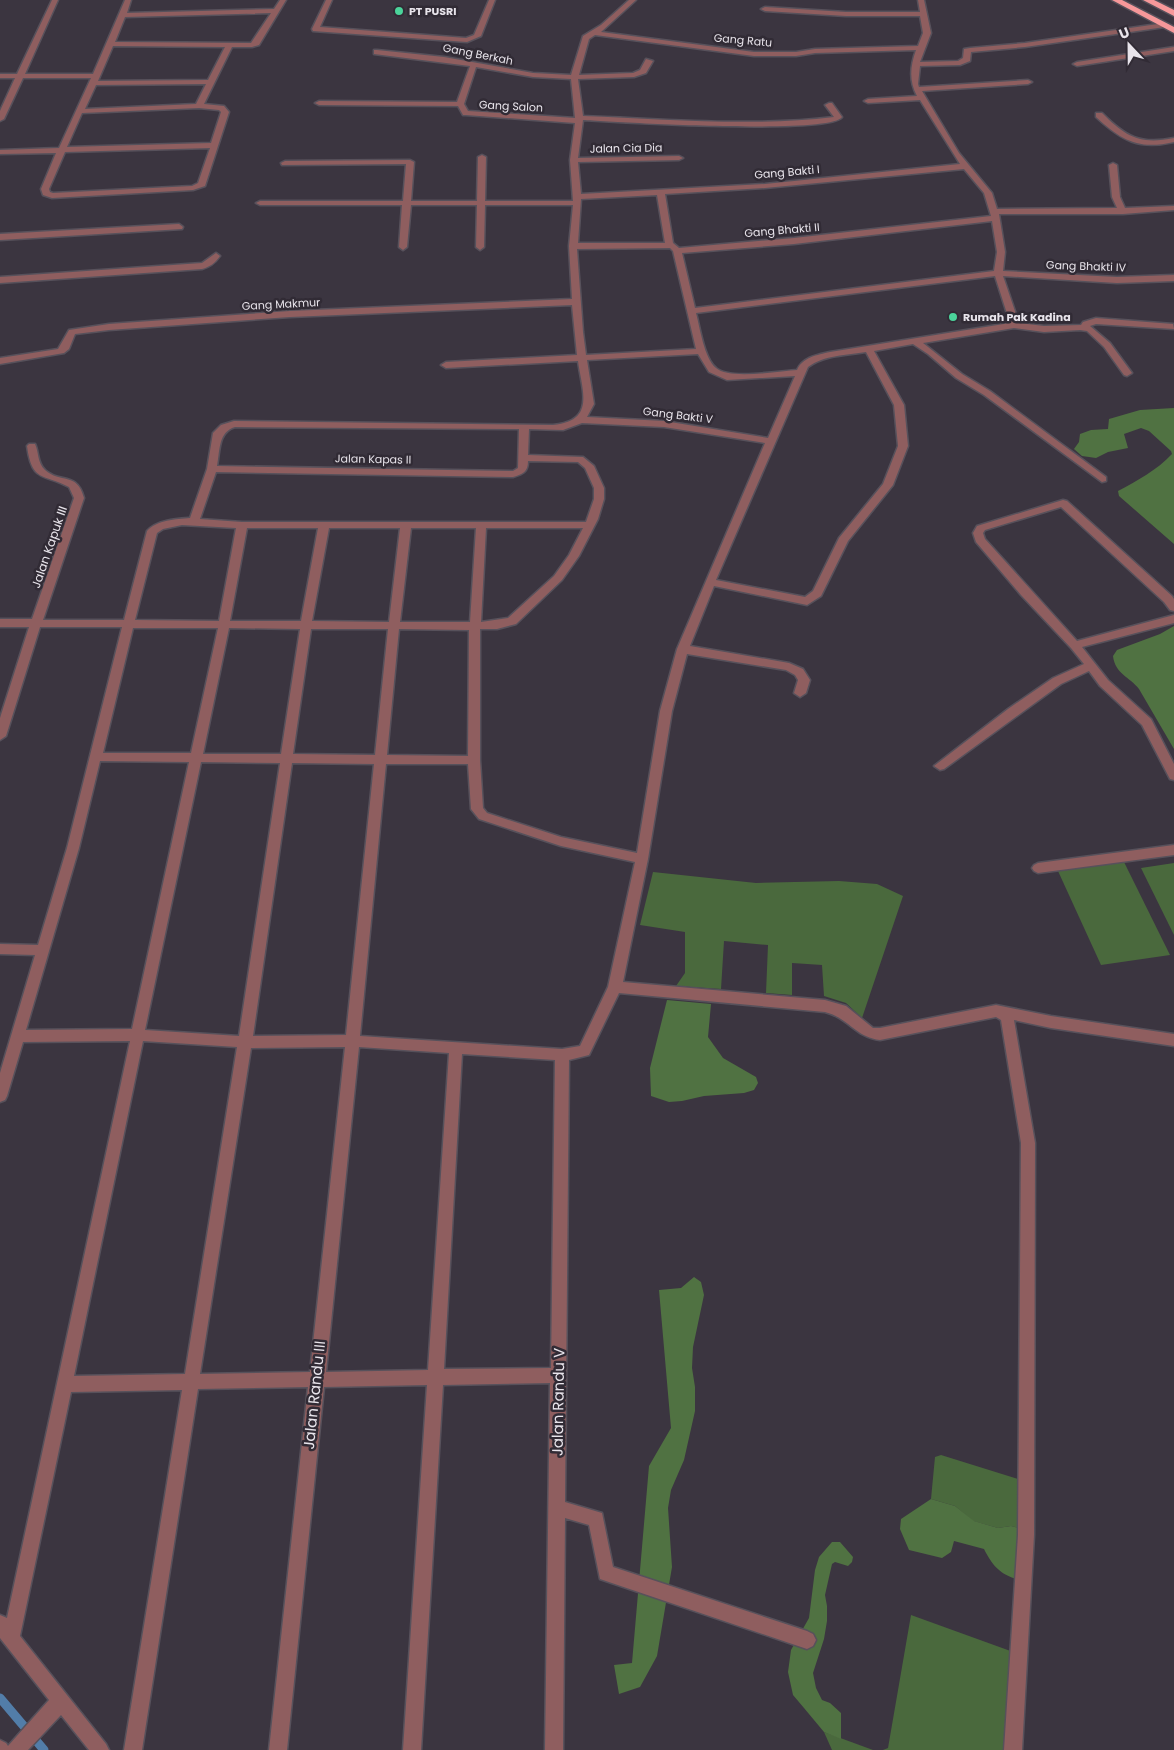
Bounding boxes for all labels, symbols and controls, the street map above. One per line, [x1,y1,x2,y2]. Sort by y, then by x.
place label: PT PUSRI [409,3,457,19]
marker: PT PUSRI [393,5,405,17]
north arrow [1104,20,1154,70]
text: U [1116,22,1133,44]
street label: Gang Ratu [713,29,773,51]
street label: Gang Berkah [442,39,514,69]
street label: Gang Salon [479,96,543,116]
street label: Jalan Cia Dia [589,139,663,157]
street label: Gang Bakti I [754,161,820,183]
street label: Gang Bhakti II [744,219,820,241]
street label: Gang Bhakti IV [1046,257,1127,275]
street label: Gang Makmur [241,294,321,314]
place label: Rumah Pak Kadina [963,309,1071,325]
marker: Rumah Pak Kadina [947,311,959,323]
street label: Gang Bakti V [642,403,714,427]
street label: Jalan Kapas II [335,450,411,468]
street label: Jalan Kapuk III [27,504,71,590]
street label: Jalan Randu III [298,1340,330,1450]
street label: Jalan Randu V [547,1348,569,1456]

